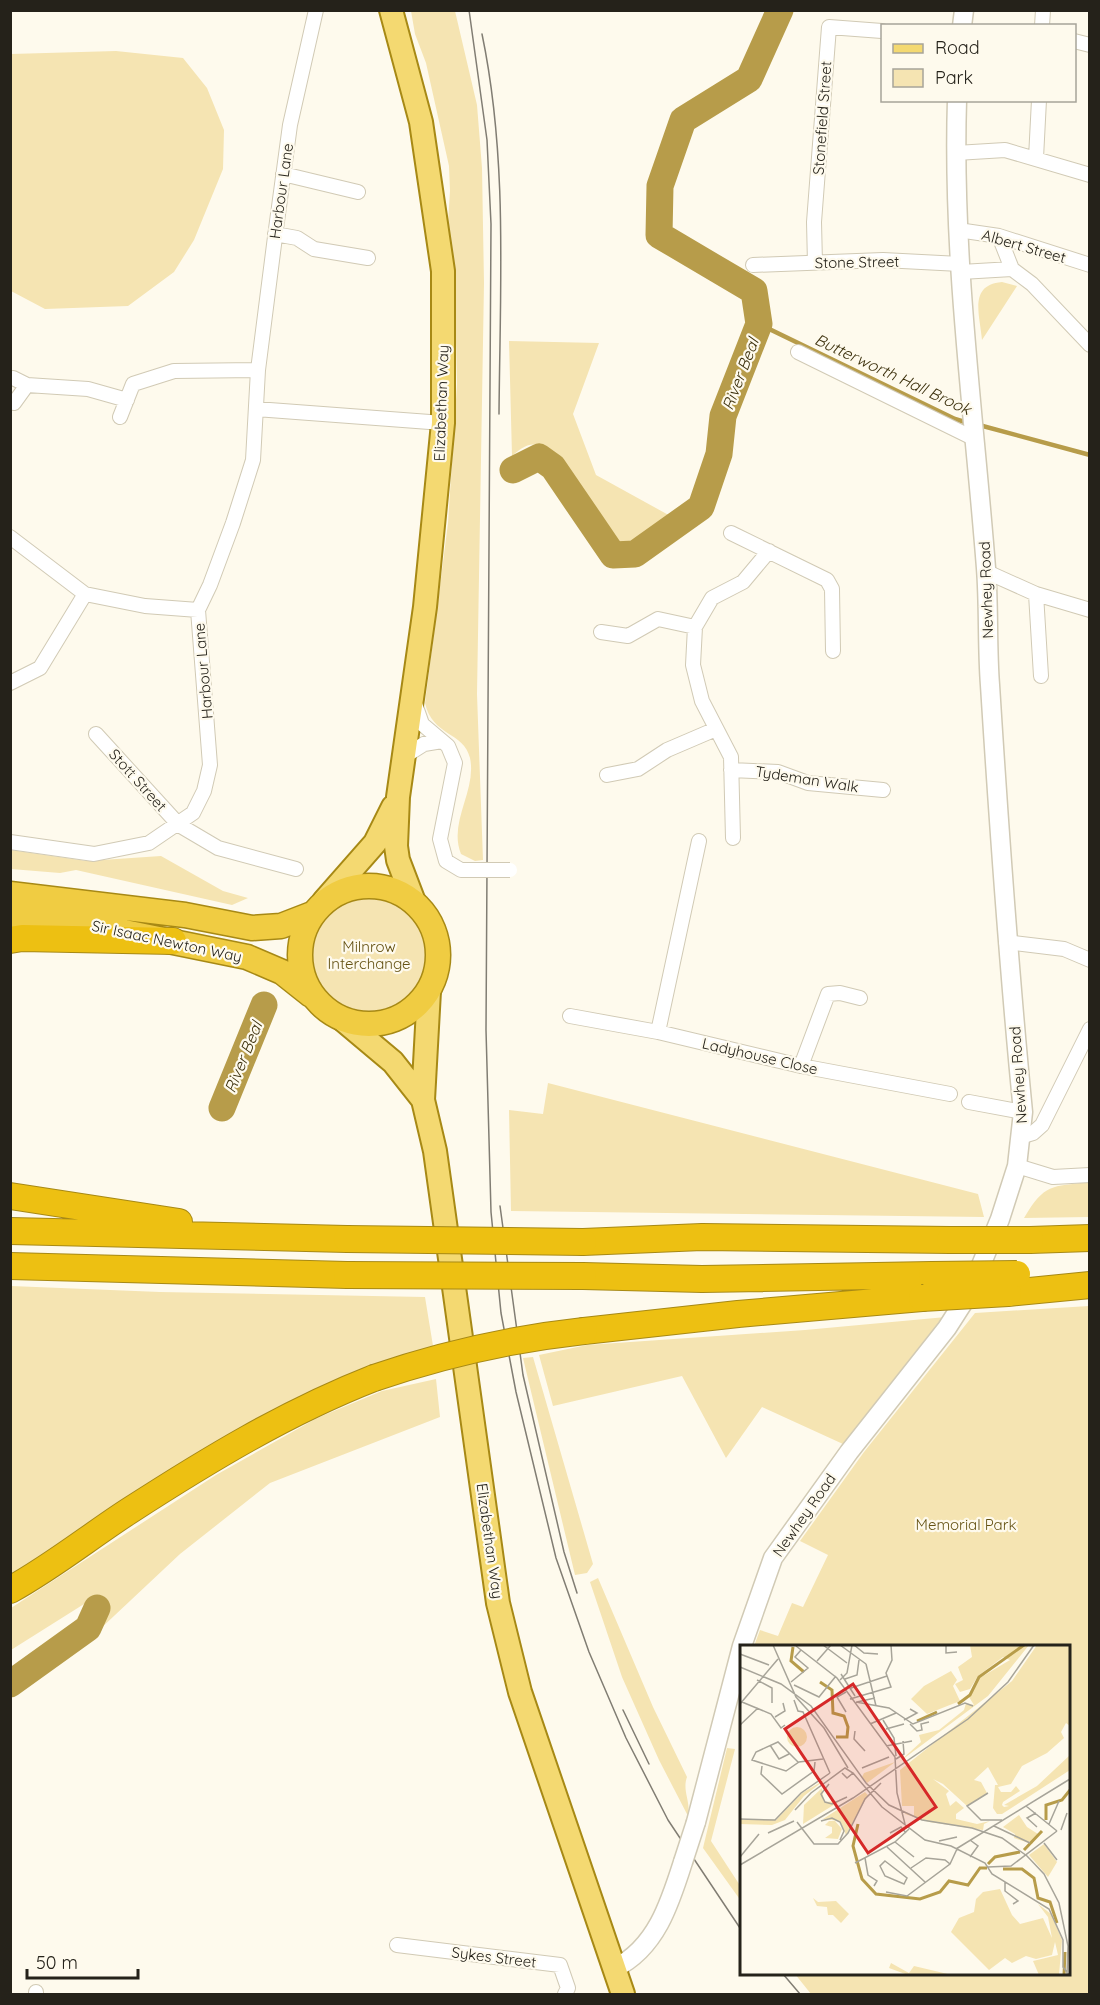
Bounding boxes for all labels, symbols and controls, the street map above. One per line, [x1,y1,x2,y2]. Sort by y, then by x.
legend [881,24,1076,102]
text: Road [935,36,980,59]
street label: Stonefield Street [809,60,835,176]
text: Park [935,66,973,89]
street label: Harbour Lane [265,142,297,240]
street label: Albert Street [980,225,1068,267]
street label: Stone Street [814,252,900,272]
water label: Butterworth Hall Brook [812,329,976,420]
water label: River Beal [717,333,764,413]
street label: Elizabethan Way [429,344,453,462]
street label: Newhey Road [975,541,997,639]
street label: Harbour Lane [189,622,217,720]
street label: Stott Street [105,745,171,815]
street label: Tydeman Walk [754,761,860,797]
street label: Sir Isaac Newton Way [90,916,244,966]
park label: Milnrow Interchange [328,937,410,973]
water label: River Beal [220,1016,267,1096]
street label: Newhey Road [1005,1026,1031,1124]
street label: Ladyhouse Close [700,1033,820,1079]
street label: Newhey Road [768,1470,840,1560]
street label: Elizabethan Way [472,1482,508,1600]
park label: Memorial Park [916,1515,1017,1534]
inset map [740,1645,1070,1975]
scale bar [27,1942,138,1980]
street label: Sykes Street [451,1942,537,1972]
text: 50 m [36,1951,78,1974]

